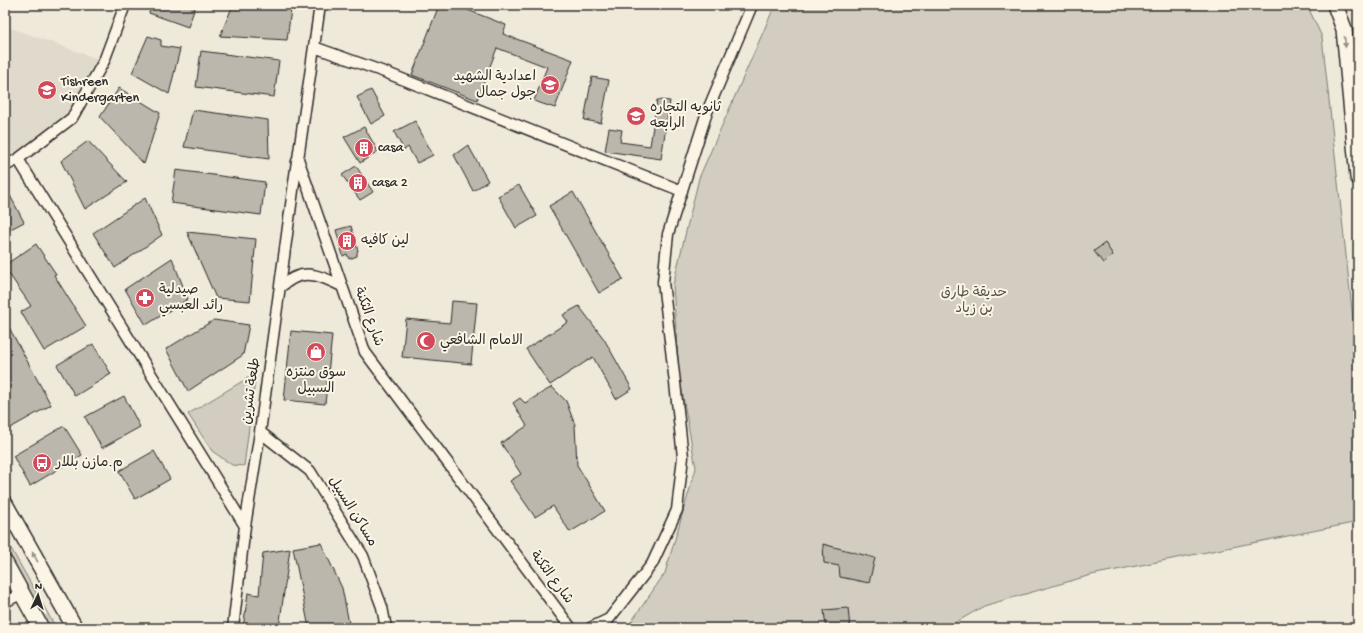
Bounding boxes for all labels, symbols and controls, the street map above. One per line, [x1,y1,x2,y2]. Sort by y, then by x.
one-way arrow [1342,36,1349,48]
place label: اعدادية الشهيد جول جمال [453,69,536,102]
place label: Tishreen Kindergarten [60,74,139,107]
school or university icon: اعدادية الشهيد جول جمال [539,74,561,96]
school or university icon: Tishreen Kindergarten [36,79,58,101]
place label: ثانويه التجاره الرابعه [650,100,722,133]
school or university icon: ثانويه التجاره الرابعه [625,105,647,127]
building icon: casa [353,137,375,159]
place label: casa [378,140,405,157]
building icon: casa 2 [347,172,369,194]
place label: casa 2 [372,175,408,192]
building icon: لين كافيه [336,230,358,252]
place label: لين كافيه [361,233,409,250]
place label: صيدلية رائد العبسي [159,282,223,317]
street label: شارع الثكنة [349,285,387,349]
park label: حديقة طارق بن زياد [941,285,1007,318]
pharmacy icon: صيدلية رائد العبسي [134,287,156,309]
mosque icon: الامام الشافعي [415,330,437,352]
place label: الامام الشافعي [440,333,523,352]
shop icon: سوق منتزه السبيل [305,341,327,363]
street label: طلعة تشرين [239,357,265,425]
place label: سوق منتزه السبيل [286,365,346,398]
bus stop icon: م.مازن بللار [31,452,53,474]
place label: م.مازن بللار [55,455,123,472]
street label: مساكن السبيل [324,474,380,550]
street label: شارع الثكنة [526,548,576,608]
one-way arrow [32,552,39,563]
north arrow [18,575,58,615]
text: N [35,581,43,593]

